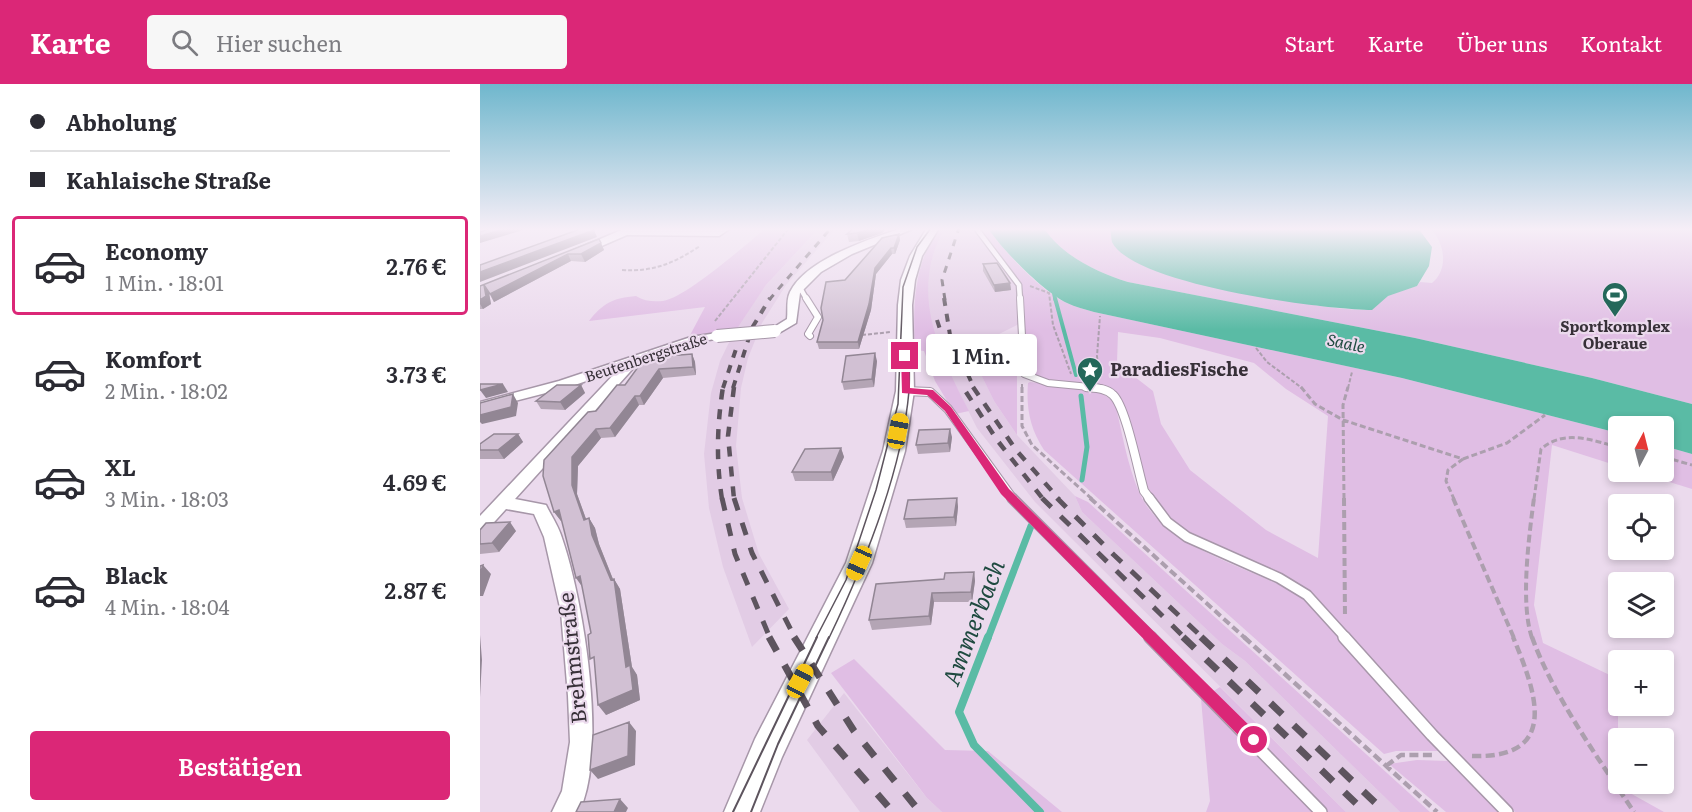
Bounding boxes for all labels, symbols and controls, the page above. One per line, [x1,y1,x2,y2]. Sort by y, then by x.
search box [147,15,567,69]
text: Karte [30,21,111,63]
icon: search [168,26,201,59]
text: Hier suchen [216,26,342,59]
text: Start [1284,27,1335,58]
text: Karte [1368,27,1423,58]
text: Über uns [1456,27,1547,58]
text: Kontakt [1580,27,1662,58]
text: Abholung [66,105,176,138]
text: Kahlaische Straße [66,163,271,196]
text: Economy [105,234,208,267]
icon: car [33,239,87,293]
text: 2.76 € [386,249,447,282]
text: 1 Min. · 18:01 [105,267,224,297]
sports icon: Sportkomplex Oberaue [1600,280,1630,318]
place label: Sportkomplex Oberaue [1560,314,1670,354]
street label: Beutenbergstraße [581,326,710,387]
water label: Saale [1325,326,1367,358]
callout: 1 Min. [926,335,1037,377]
text: 1 Min. [952,340,1011,370]
text: Komfort [105,342,202,375]
route end [891,342,918,369]
icon: car [33,347,87,401]
place icon: ParadiesFische [1075,355,1105,393]
place label: ParadiesFische [1110,355,1248,382]
text: 3.73 € [386,357,447,390]
text: 2 Min. · 18:02 [105,375,228,405]
car [886,412,910,450]
north arrow [1608,416,1674,482]
map controls [1608,416,1674,794]
text: XL [105,450,136,483]
icon: car [33,455,87,509]
text: 4.69 € [383,465,447,498]
text: 3 Min. · 18:03 [105,483,229,513]
button: locate [1608,494,1674,560]
car [843,543,875,583]
water label: Ammerbach [932,554,1012,690]
text: Black [105,558,167,591]
icon: car [33,563,87,617]
button: layers [1608,572,1674,638]
text: 2.87 € [385,573,447,606]
text: 4 Min. · 18:04 [105,591,230,621]
street label: Brehmstraße [548,591,593,725]
button: + [1608,650,1674,716]
car [784,661,816,701]
route start [1240,726,1267,753]
button: − [1608,728,1674,794]
button: Bestätigen [30,731,450,800]

